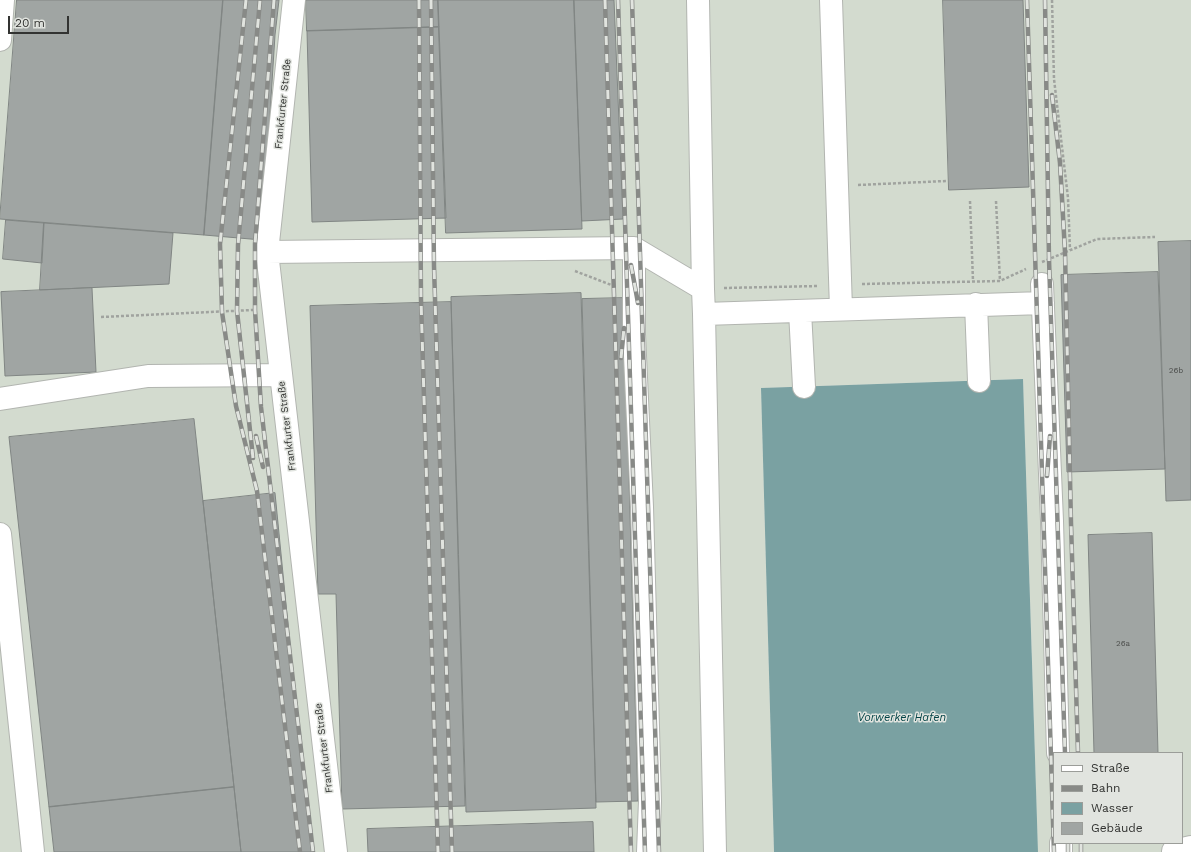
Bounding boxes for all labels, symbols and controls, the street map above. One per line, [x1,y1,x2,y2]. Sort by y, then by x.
scale bar [10,8,71,34]
text: 20 m [15,16,45,30]
street label: Frankfurter Straße [272,58,294,150]
house number: 26b [1169,366,1183,376]
street label: Frankfurter Straße [276,380,298,472]
house number: 26a [1116,639,1130,649]
street label: Frankfurter Straße [313,702,335,794]
water label: Vorwerker Hafen [858,711,946,725]
legend [1053,752,1183,844]
text: Straße [1091,761,1130,775]
text: Bahn [1091,781,1120,795]
text: Wasser [1091,801,1133,815]
text: Gebäude [1091,821,1143,835]

